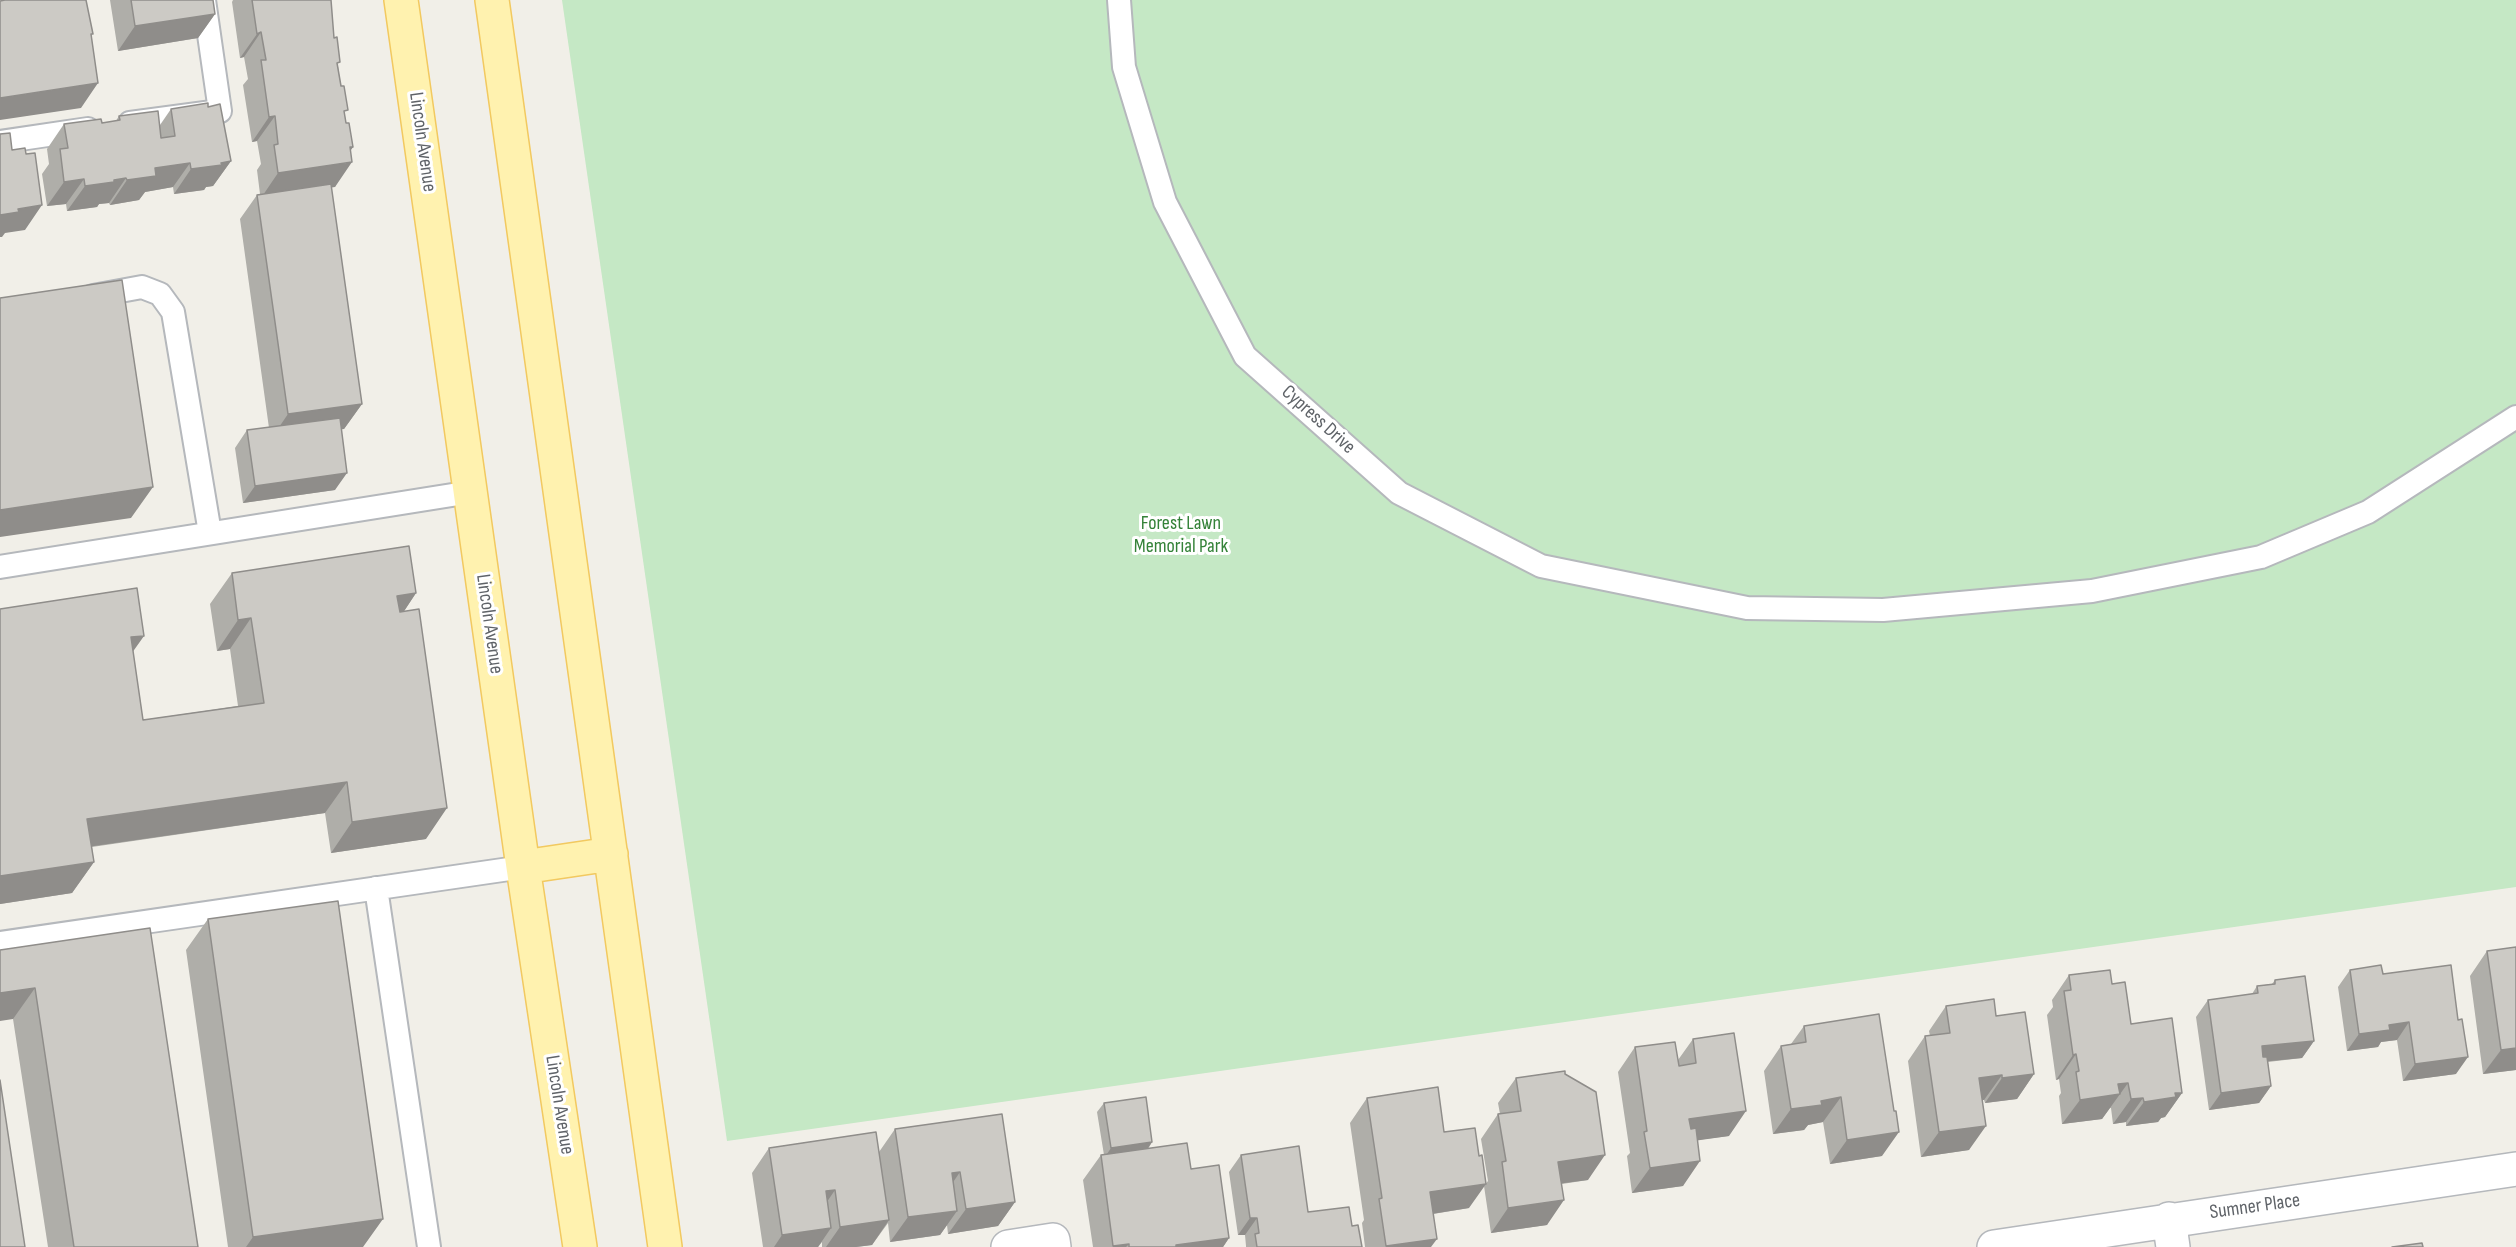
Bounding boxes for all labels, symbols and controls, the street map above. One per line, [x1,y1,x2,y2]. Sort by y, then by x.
street label: Lincoln Avenue [403,91,441,193]
street label: Cypress Drive [1276,381,1360,459]
park label: Forest Lawn Memorial Park [1134,512,1228,559]
street label: Lincoln Avenue [470,573,508,675]
street label: Lincoln Avenue [539,1054,579,1156]
street label: Sumner Place [2208,1189,2302,1225]

